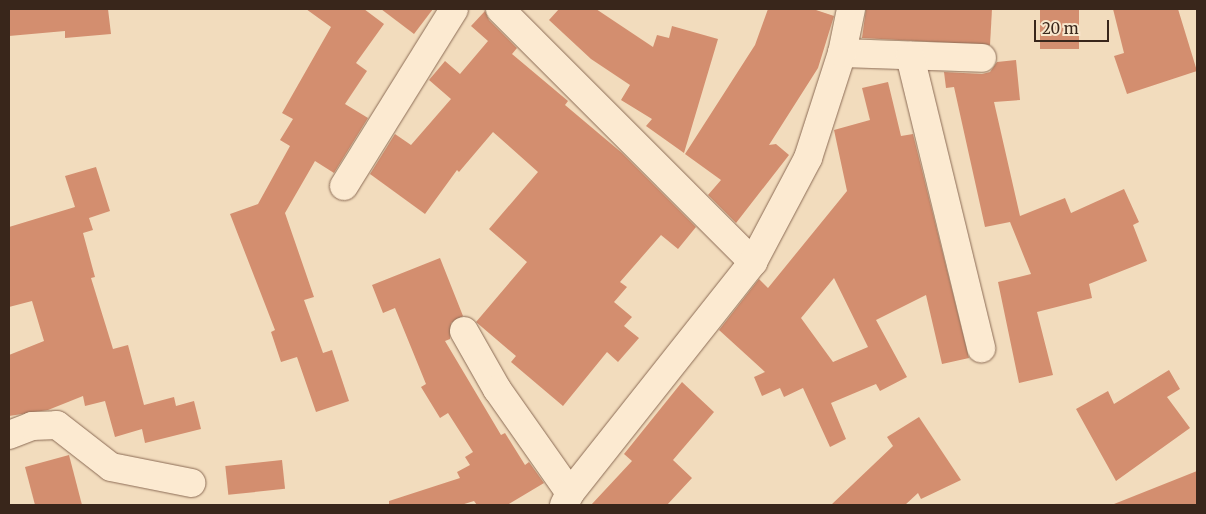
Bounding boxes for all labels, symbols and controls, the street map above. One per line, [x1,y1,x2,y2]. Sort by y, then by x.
scale bar [1036,10,1111,42]
text: 20 m [1042,19,1079,38]

